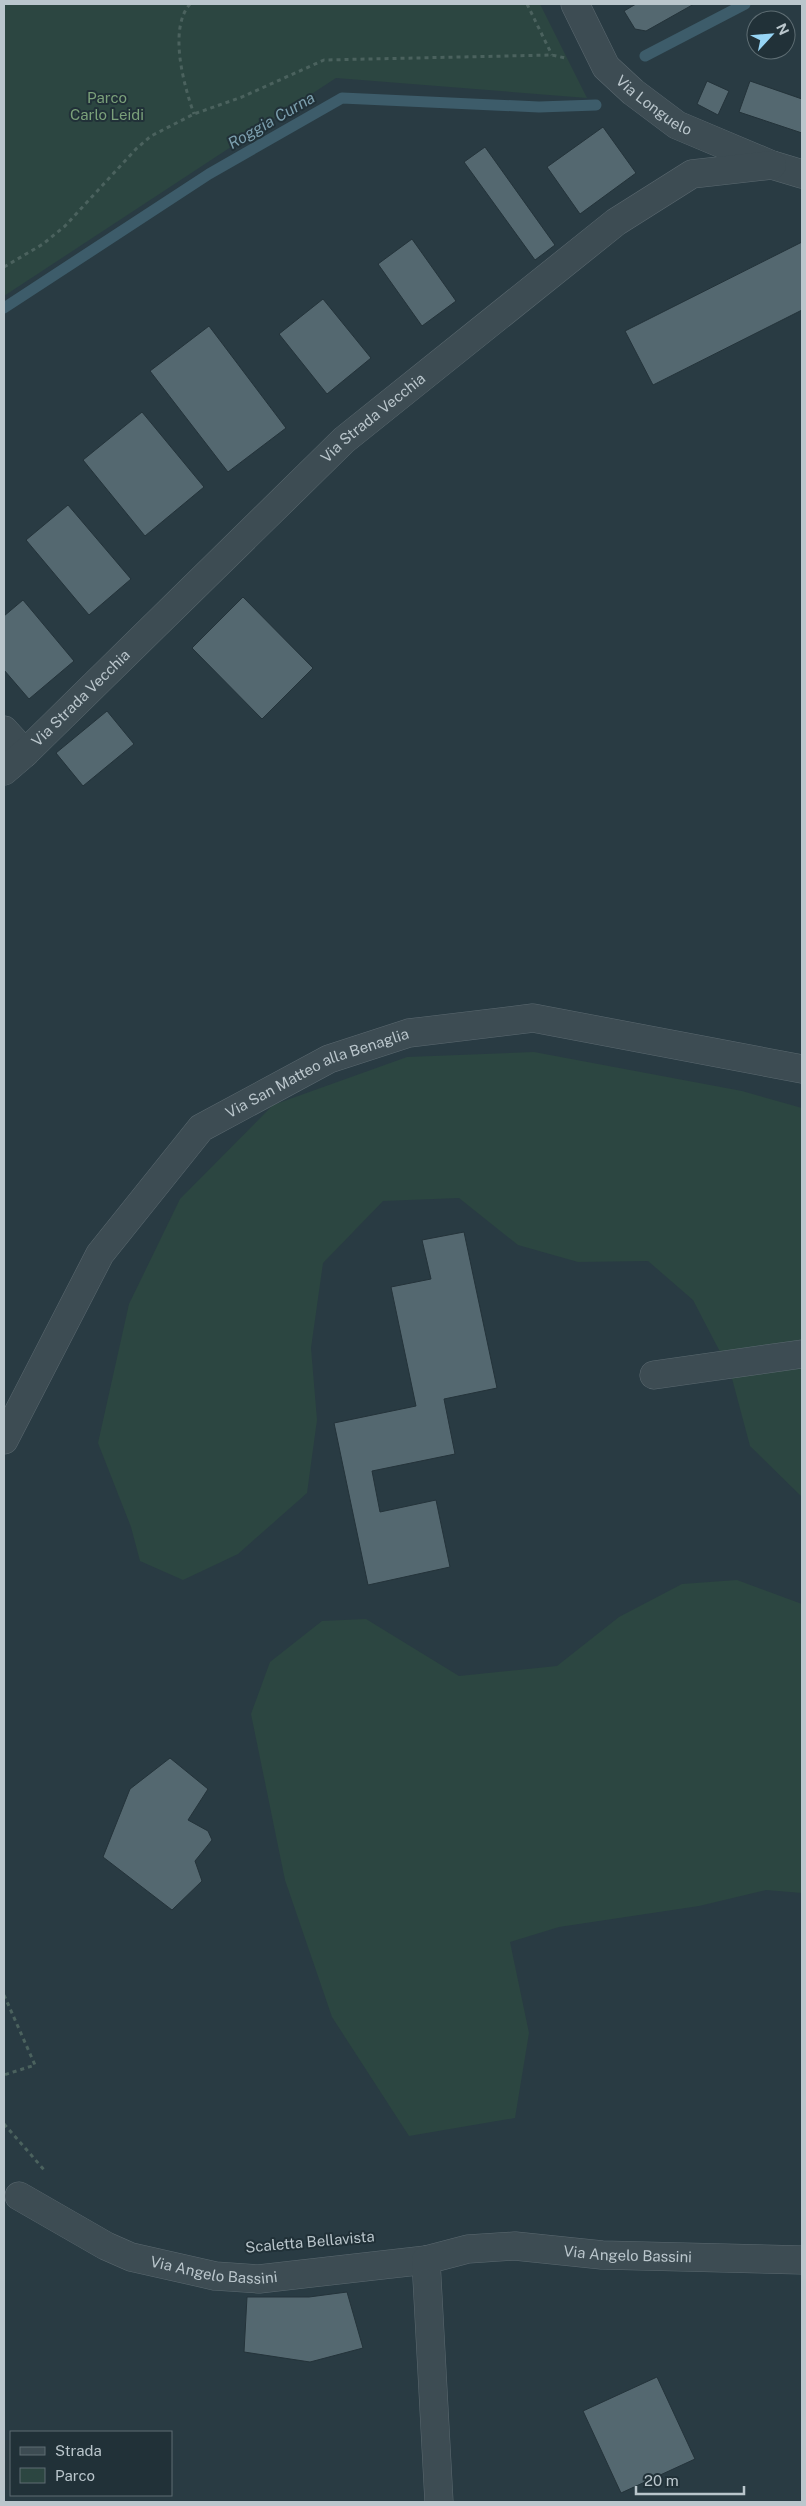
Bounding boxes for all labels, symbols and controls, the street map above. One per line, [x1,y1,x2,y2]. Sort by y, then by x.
north arrow [746,10,796,60]
text: N [773,21,792,38]
street label: Via Longuelo [613,72,694,138]
water label: Roggia Curna [224,88,318,153]
park label: Parco Carlo Leidi [70,89,144,123]
street label: Via Strada Vecchia [317,369,428,466]
street label: Via Strada Vecchia [28,646,133,750]
street label: Via San Matteo alla Benaglia [223,1025,411,1121]
street label: Scaletta Bellavista [245,2227,375,2256]
street label: Via Angelo Bassini [563,2242,692,2265]
street label: Via Angelo Bassini [149,2253,278,2287]
legend [10,2431,172,2496]
text: Strada [55,2442,102,2459]
scale bar [636,2464,744,2496]
text: Parco [55,2467,95,2484]
text: 20 m [644,2472,679,2489]

